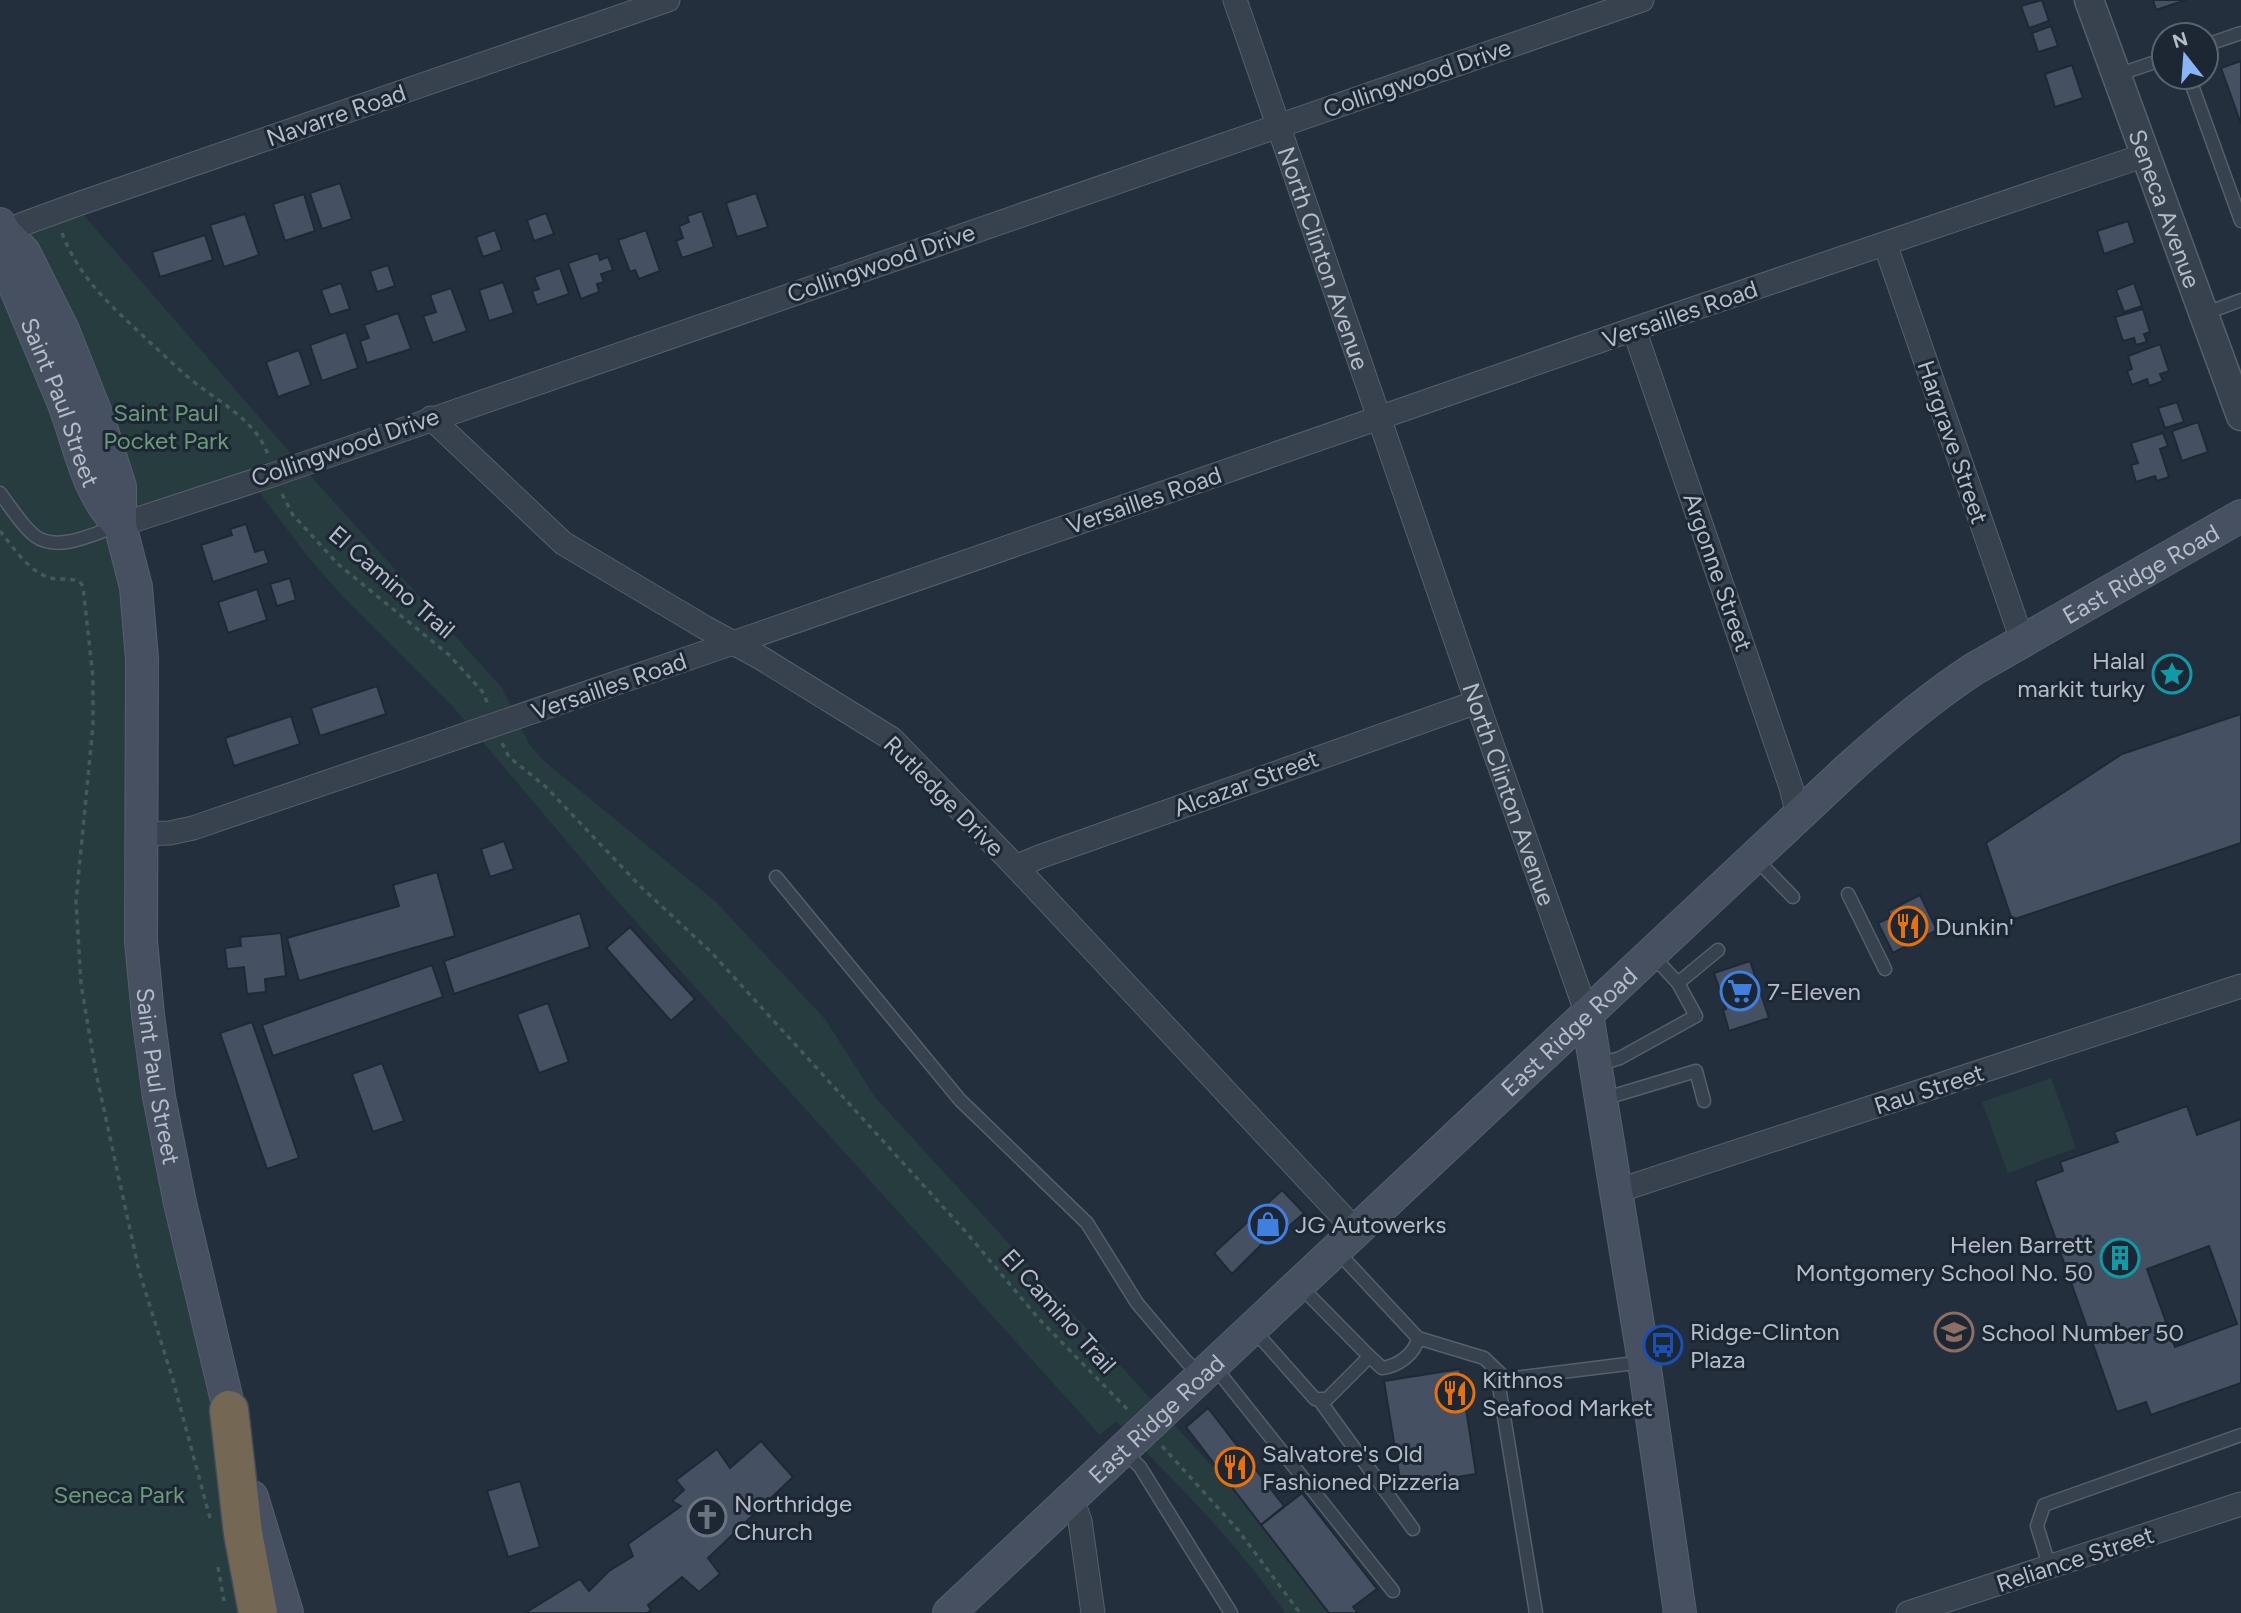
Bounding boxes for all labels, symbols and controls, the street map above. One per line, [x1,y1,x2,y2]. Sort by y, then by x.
north arrow [2150,21,2220,91]
text: N [2170,27,2191,53]
street label: Collingwood Drive [1319,32,1515,124]
street label: Navarre Road [262,78,410,152]
street label: Seneca Avenue [2123,125,2207,292]
street label: North Clinton Avenue [1272,143,1376,373]
street label: Collingwood Drive [783,217,979,309]
street label: Versailles Road [1599,274,1761,354]
street label: Saint Paul Street [15,313,106,491]
street label: Hargrave Street [1911,356,1995,528]
park label: Saint Paul Pocket Park [103,398,229,455]
street label: Collingwood Drive [247,401,443,493]
street label: Versailles Road [1063,460,1225,540]
street label: Argonne Street [1677,489,1759,655]
street label: East Ridge Road [2057,517,2224,630]
street label: El Camino Trail [323,519,461,645]
street label: Versailles Road [528,646,690,726]
place label: Halal markit turky [2017,646,2145,703]
place icon: Halal markit turky [2151,653,2193,695]
street label: North Clinton Avenue [1457,679,1562,909]
street label: Rutledge Drive [878,730,1010,862]
street label: Alcazar Street [1170,743,1322,823]
restaurant icon: Dunkin' [1887,905,1929,947]
place label: Dunkin' [1935,912,2014,941]
street label: East Ridge Road [1495,961,1643,1102]
supermarket icon: 7-Eleven [1719,970,1761,1012]
place label: 7-Eleven [1767,977,1861,1006]
street label: Saint Paul Street [131,986,187,1167]
street label: Rau Street [1870,1058,1988,1120]
shop icon: JG Autowerks [1247,1203,1289,1245]
place label: JG Autowerks [1295,1210,1446,1239]
place label: Helen Barrett Montgomery School No. 50 [1795,1230,2093,1287]
building icon: Helen Barrett Montgomery School No. 50 [2099,1237,2141,1279]
street label: El Camino Trail [996,1243,1122,1379]
school or university icon: School Number 50 [1933,1311,1975,1353]
place label: Ridge-Clinton Plaza [1690,1317,1840,1374]
place label: School Number 50 [1981,1318,2184,1347]
bus stop icon: Ridge-Clinton Plaza [1642,1324,1684,1366]
street label: East Ridge Road [1082,1348,1230,1489]
place label: Kithnos Seafood Market [1482,1365,1653,1422]
restaurant icon: Kithnos Seafood Market [1434,1372,1476,1414]
place label: Salvatore's Old Fashioned Pizzeria [1262,1439,1460,1496]
restaurant icon: Salvatore's Old Fashioned Pizzeria [1214,1446,1256,1488]
park label: Seneca Park [53,1480,185,1509]
place label: Northridge Church [734,1489,852,1546]
church icon: Northridge Church [686,1496,728,1538]
street label: Reliance Street [1993,1520,2157,1598]

